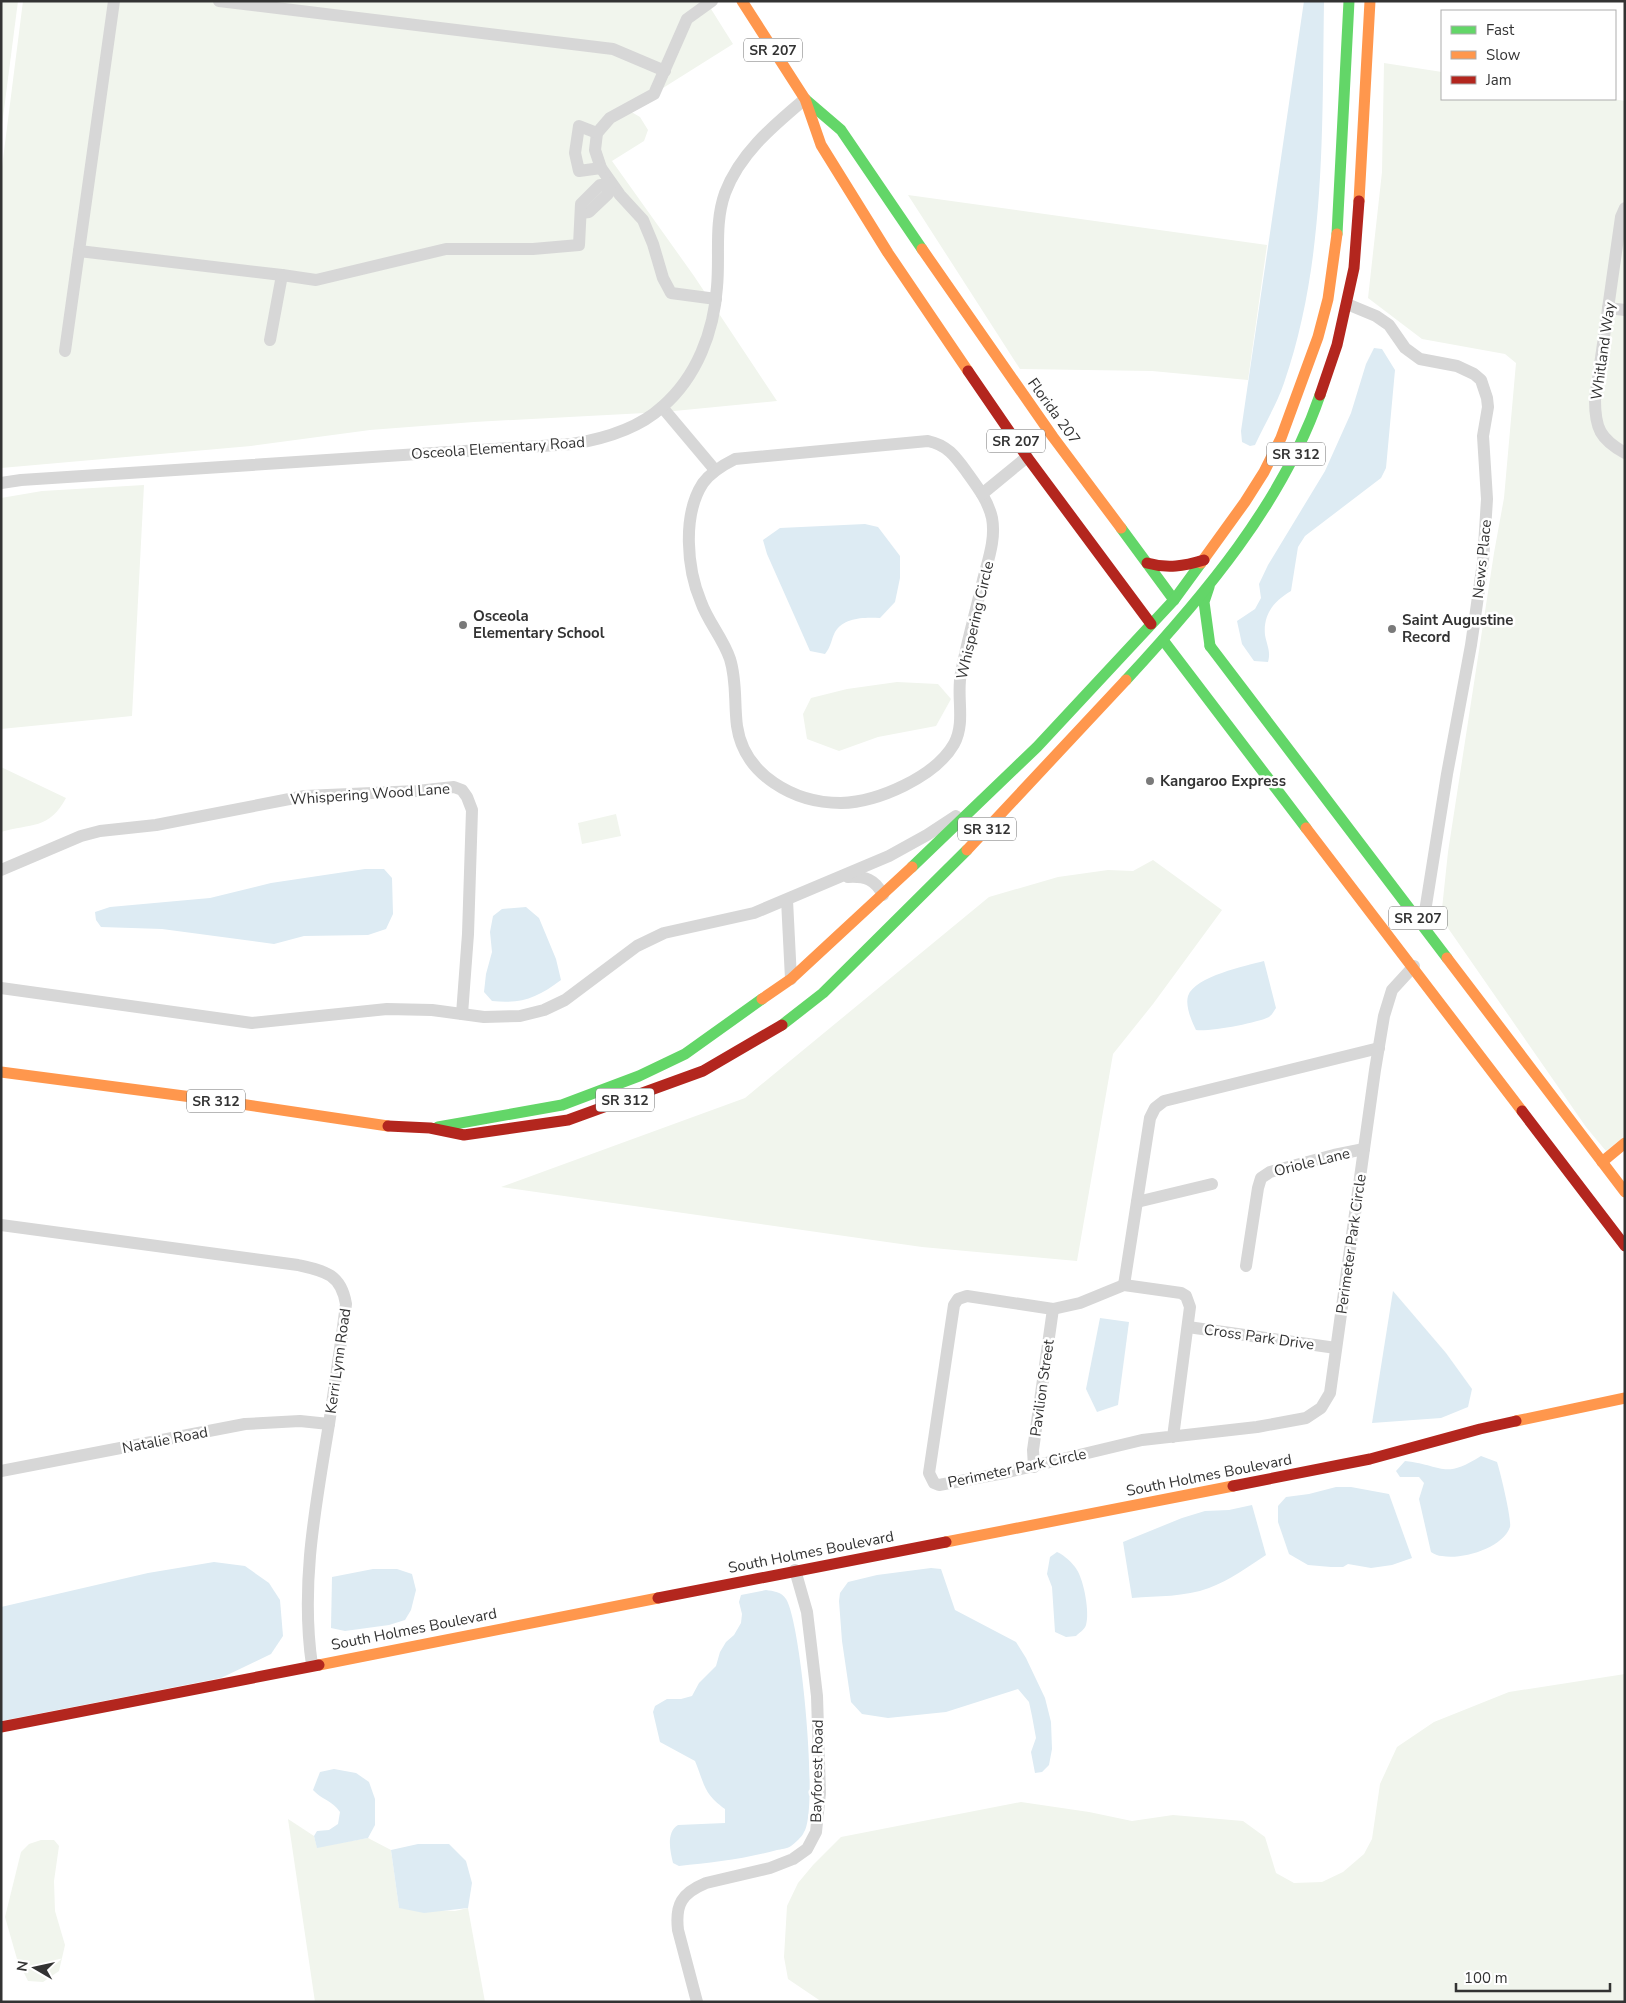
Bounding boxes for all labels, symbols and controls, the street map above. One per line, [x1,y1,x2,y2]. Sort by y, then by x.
legend [1441,10,1616,100]
text: Fast [1486,20,1515,40]
road number: SR 207 [744,38,802,62]
text: Slow [1486,45,1521,65]
text: Jam [1485,70,1512,90]
street label: Whitland Way [1586,301,1620,401]
street label: Florida 207 [1023,374,1085,448]
road number: SR 207 [987,430,1045,452]
street label: Osceola Elementary Road [411,432,585,464]
road number: SR 312 [1267,442,1325,466]
street label: News Place [1468,519,1496,599]
street label: Whispering Circle [952,559,998,681]
place label: Osceola Elementary School [473,606,605,643]
place label: Saint Augustine Record [1402,610,1513,647]
marker: Osceola Elementary School [457,619,469,631]
marker: Saint Augustine Record [1386,623,1398,635]
place label: Kangaroo Express [1160,771,1286,791]
marker: Kangaroo Express [1144,775,1156,787]
street label: Whispering Wood Lane [290,778,451,810]
road number: SR 312 [958,818,1016,841]
road number: SR 207 [1389,906,1447,930]
road number: SR 312 [596,1088,654,1112]
road number: SR 312 [187,1090,245,1112]
street label: Oriole Lane [1272,1143,1352,1181]
street label: Perimeter Park Circle [1331,1173,1371,1315]
street label: Kerri Lynn Road [321,1307,355,1415]
street label: Cross Park Drive [1202,1319,1316,1355]
street label: Pavilion Street [1025,1337,1059,1438]
street label: Natalie Road [120,1422,210,1458]
street label: Perimeter Park Circle [946,1444,1088,1492]
street label: South Holmes Boulevard [1124,1449,1294,1501]
street label: South Holmes Boulevard [726,1526,896,1578]
street label: South Holmes Boulevard [329,1603,499,1655]
street label: Bayforest Road [806,1719,828,1823]
north arrow [10,1943,60,1993]
text: N [12,1959,33,1973]
scale bar [1456,1960,1610,1992]
text: 100 m [1464,1968,1508,1988]

